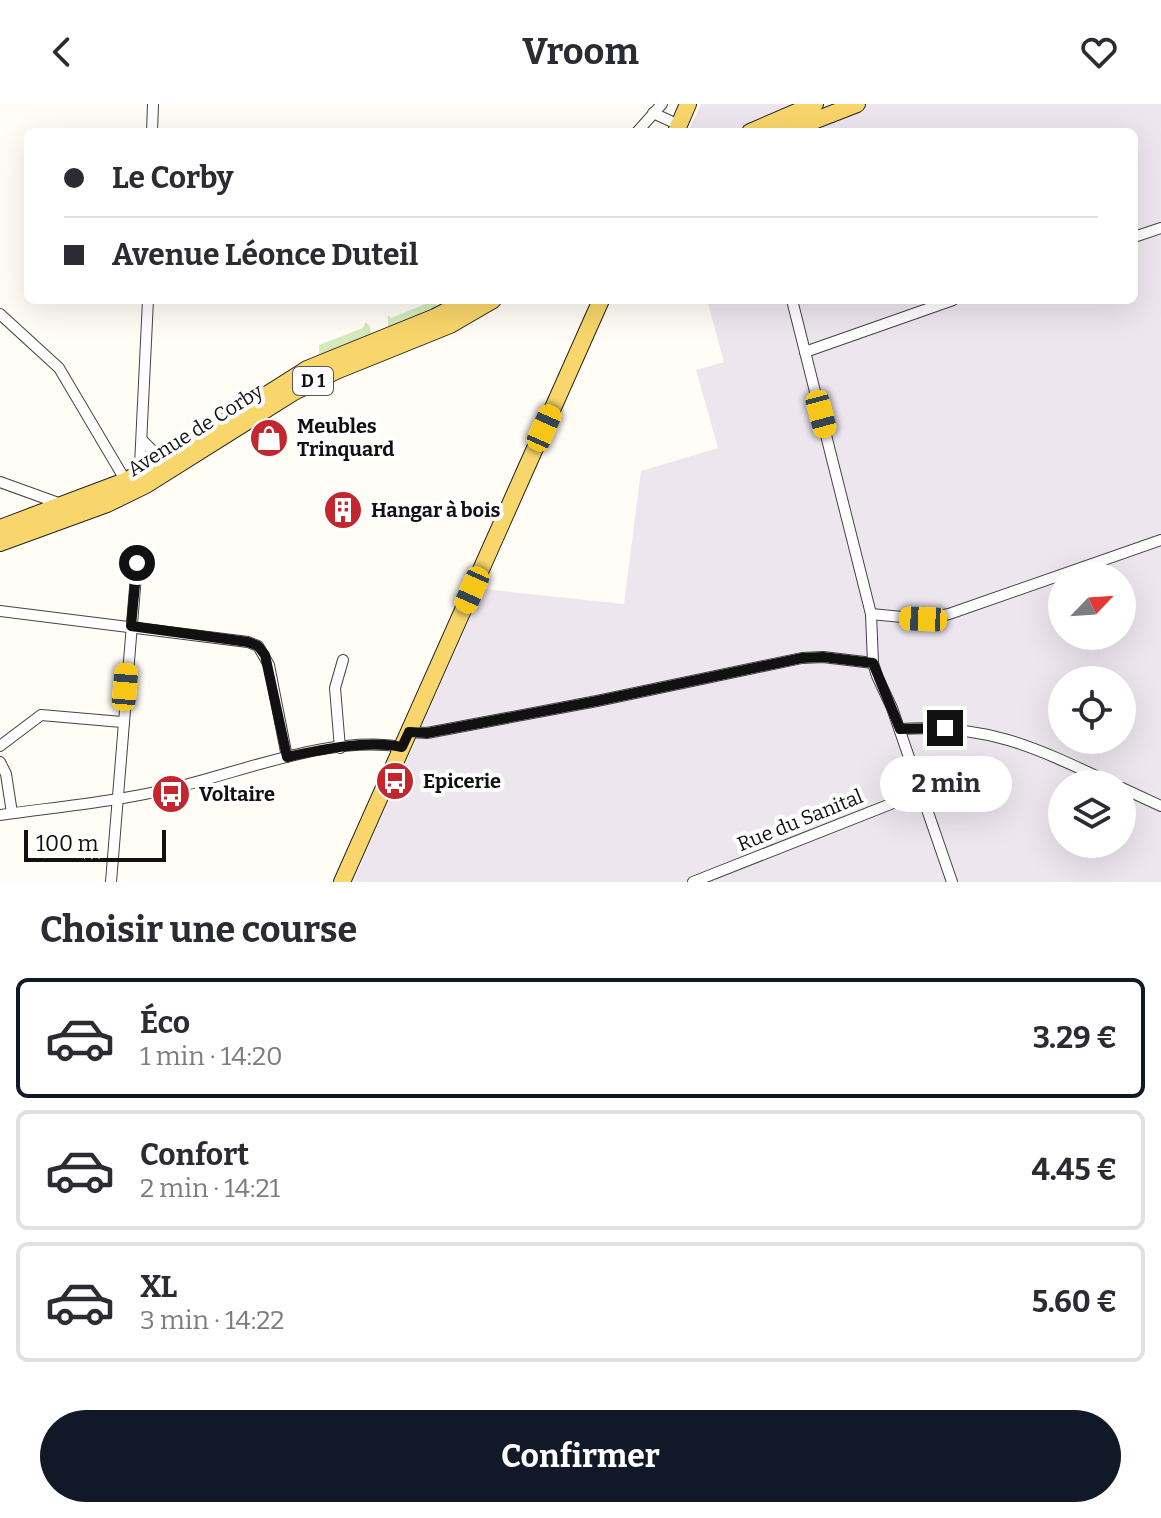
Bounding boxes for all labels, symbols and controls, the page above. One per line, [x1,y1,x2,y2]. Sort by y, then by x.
icon: back [40,30,84,74]
text: Vroom [522,30,639,74]
icon: heart [1077,30,1121,74]
text: Le Corby [112,160,234,196]
text: Avenue Léonce Duteil [112,237,418,273]
road number: D 1 [293,367,333,395]
street label: Avenue de Corby [123,378,268,481]
car [803,388,839,440]
car [523,401,565,455]
place label: Meubles Trinquard [297,414,394,461]
shop icon: Meubles Trinquard [248,417,290,459]
building icon: Hangar à bois [322,489,364,531]
place label: Hangar à bois [371,498,501,522]
route start [119,545,155,581]
north arrow [1048,562,1136,650]
map controls [1048,562,1136,858]
car [451,563,493,617]
car [899,606,947,632]
car [111,662,139,712]
button: locate [1048,666,1136,754]
route end [927,710,963,746]
callout: 2 min [879,756,1011,812]
bus stop icon: Epicerie [374,760,416,802]
text: 2 min [911,768,981,799]
place label: Epicerie [423,769,501,793]
button: layers [1048,770,1136,858]
bus stop icon: Voltaire [150,773,192,815]
place label: Voltaire [199,782,275,806]
street label: Rue du Sanital [734,784,866,856]
scale bar [24,826,166,862]
text: 100 m [36,830,99,857]
text: Choisir une course [40,908,357,952]
icon: car [44,1002,116,1074]
text: Éco [140,1005,190,1041]
text: 3.29 € [1033,1020,1117,1056]
text: 1 min · 14:20 [140,1041,283,1072]
icon: car [44,1134,116,1206]
text: Confort [140,1137,249,1173]
text: 4.45 € [1031,1152,1117,1188]
text: 2 min · 14:21 [140,1173,280,1204]
icon: car [44,1266,116,1338]
text: XL [140,1269,177,1305]
text: 5.60 € [1032,1284,1117,1320]
text: 3 min · 14:22 [140,1305,284,1336]
button: Confirmer [40,1410,1121,1502]

